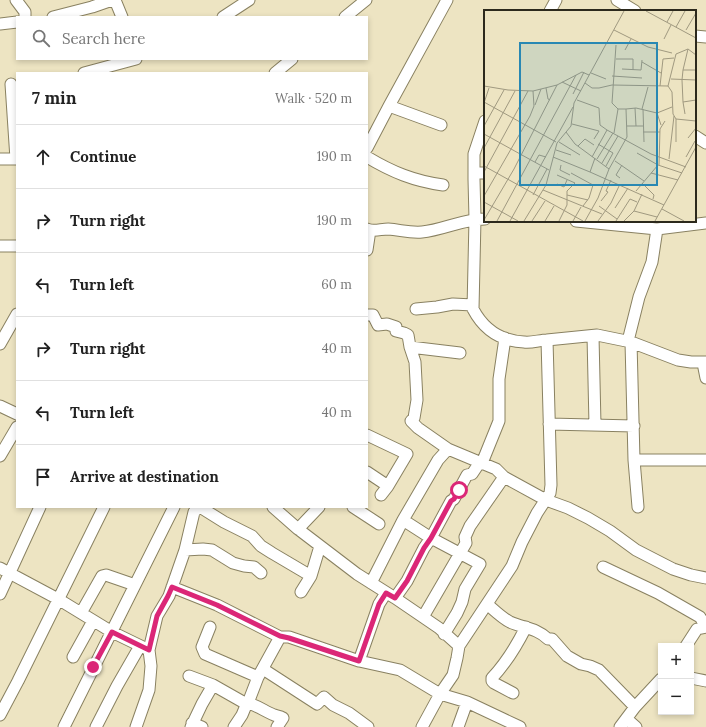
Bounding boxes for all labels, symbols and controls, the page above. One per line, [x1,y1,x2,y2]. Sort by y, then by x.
inset map [484,10,696,222]
search box [16,16,368,60]
icon: search [30,27,52,49]
text: Search here [62,29,145,48]
text: 7 min [32,87,77,109]
text: Walk · 520 m [275,90,352,107]
icon: ahead [32,146,54,168]
text: Continue [70,147,136,166]
text: 190 m [317,148,352,165]
icon: right [32,210,54,232]
text: Turn right [70,211,146,230]
text: 190 m [317,212,352,229]
icon: left [32,274,54,296]
text: Turn left [70,275,134,294]
text: 60 m [321,276,352,293]
icon: right [32,338,54,360]
text: Turn right [70,339,146,358]
text: 40 m [322,340,352,357]
icon: left [32,402,54,424]
text: Turn left [70,403,134,422]
text: 40 m [322,404,352,421]
icon: arrive [32,466,54,488]
text: Arrive at destination [70,467,219,486]
route start [450,481,468,499]
map controls [658,643,694,715]
button: + [658,643,694,679]
route end [84,658,102,676]
button: − [658,679,694,715]

